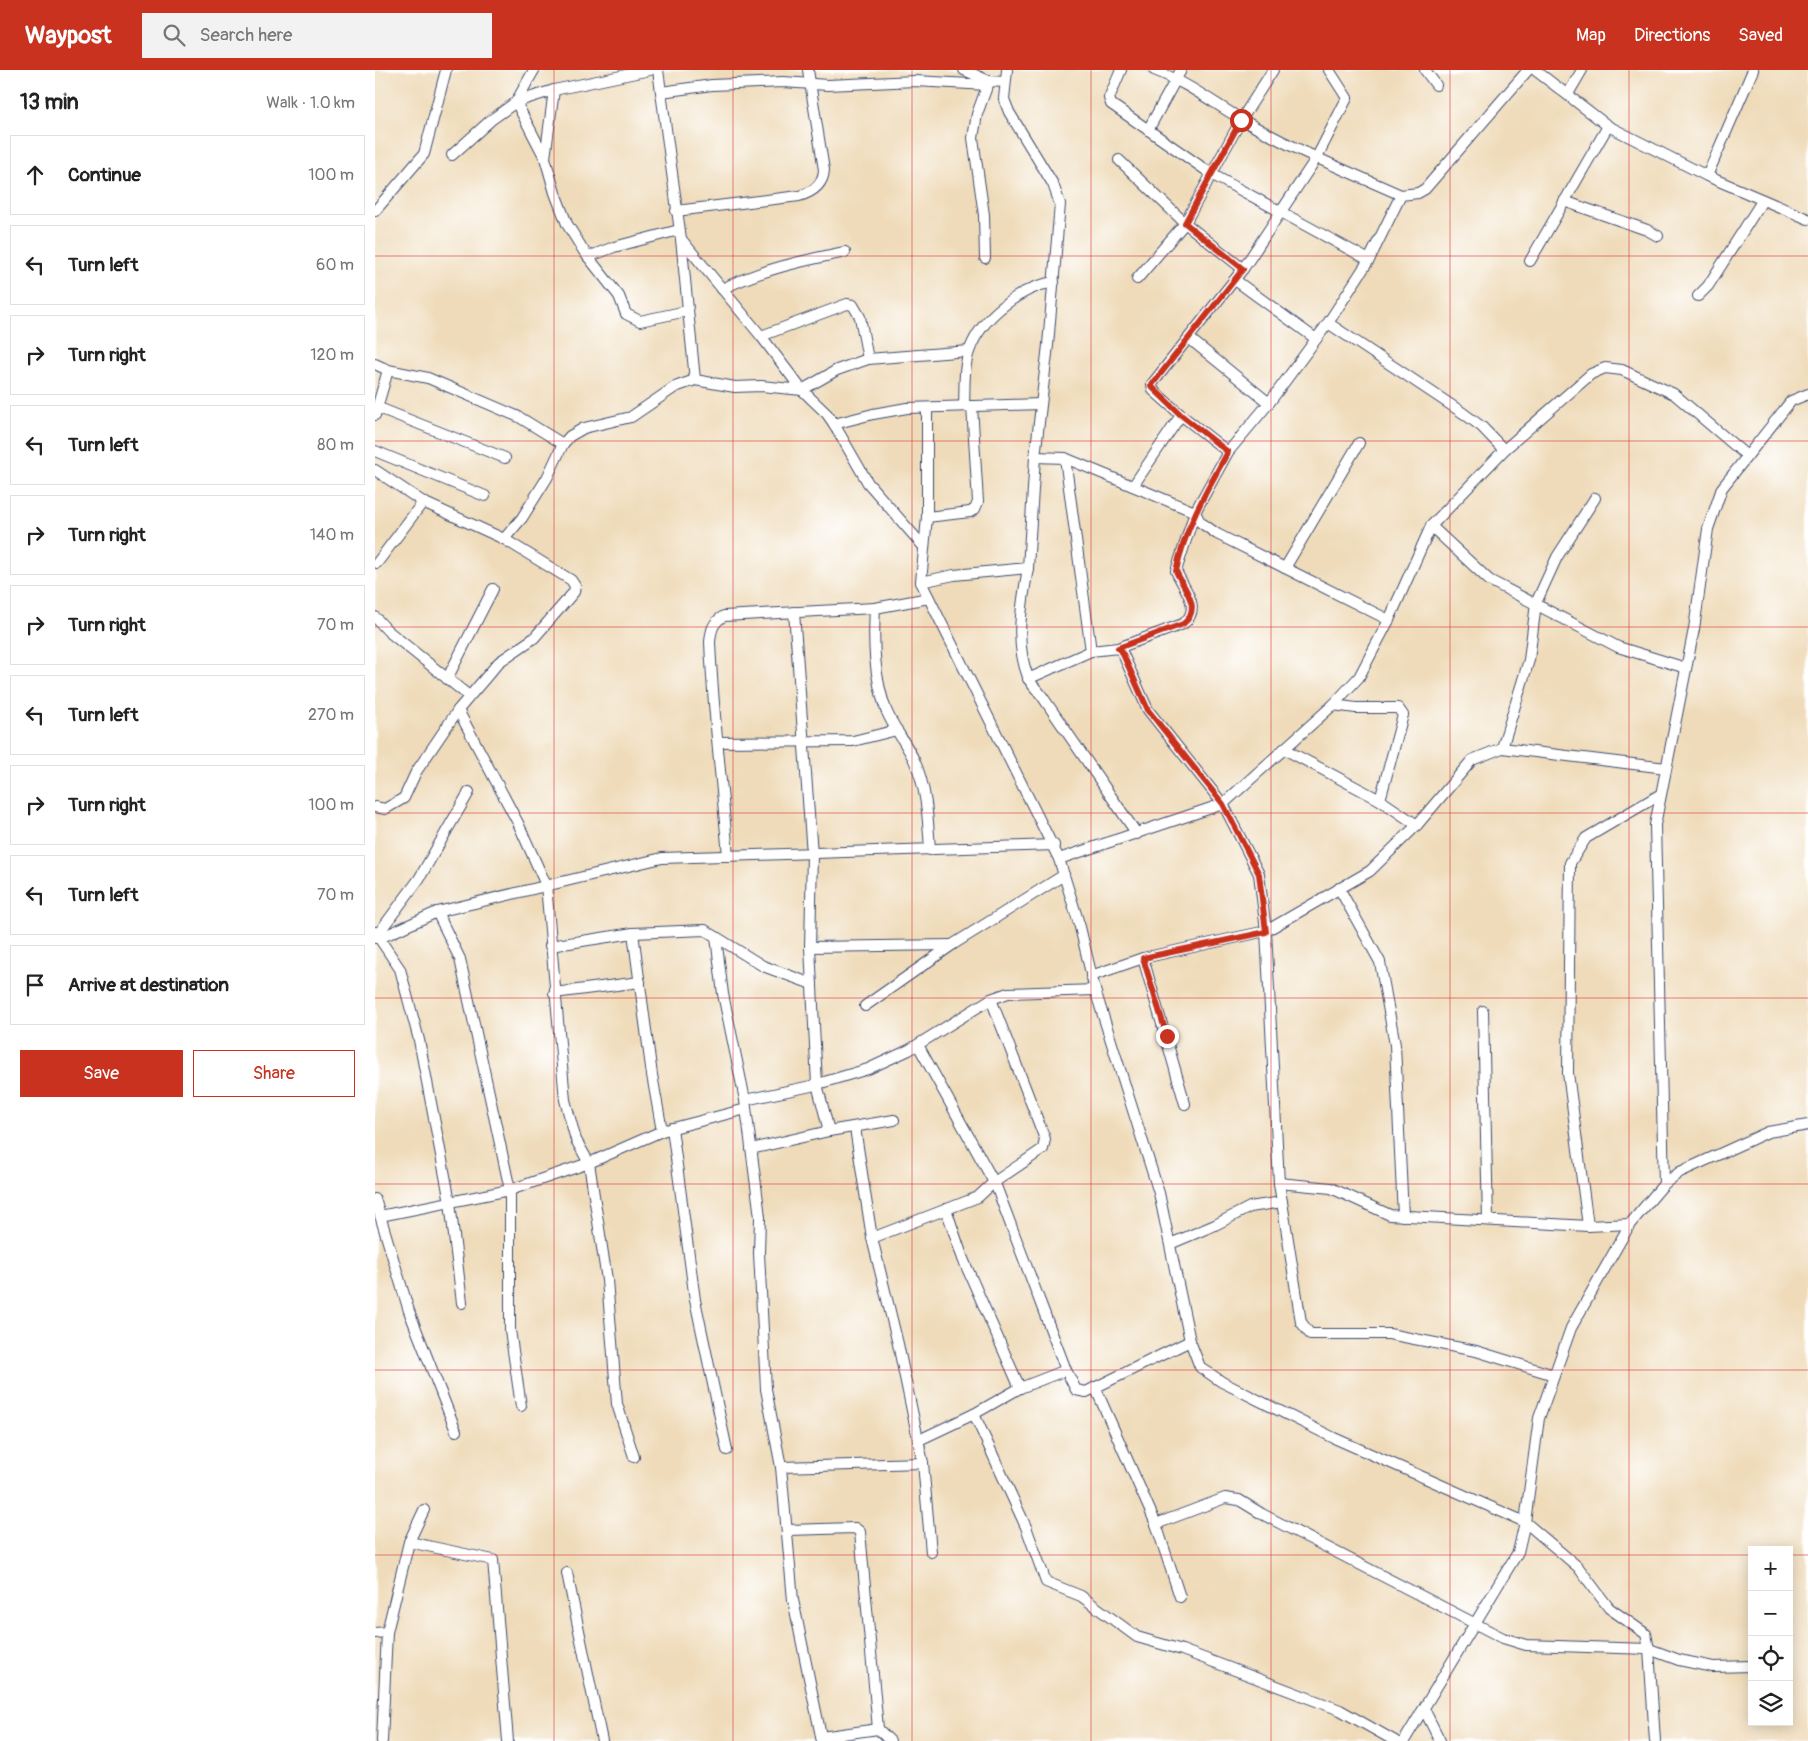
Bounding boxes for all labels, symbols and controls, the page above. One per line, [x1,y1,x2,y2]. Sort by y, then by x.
search box [142,13,492,58]
text: Waypost [25,21,112,50]
icon: search [160,21,188,49]
text: Search here [200,23,292,47]
text: Map [1576,24,1606,47]
text: Directions [1634,24,1710,47]
text: Saved [1738,24,1783,47]
text: 13 min [20,89,79,116]
text: Walk · 1.0 km [266,93,355,113]
route start [1230,109,1253,132]
icon: ahead [21,161,49,189]
text: Continue [68,163,141,187]
text: 100 m [308,165,354,185]
icon: left [21,251,49,279]
text: Turn left [68,253,138,277]
text: 60 m [316,255,354,275]
icon: right [21,341,49,369]
text: Turn right [68,343,146,367]
text: 120 m [310,345,354,365]
icon: left [21,431,49,459]
text: Turn left [68,433,138,457]
text: 80 m [317,435,354,455]
icon: right [21,521,49,549]
text: Turn right [68,523,146,547]
text: 140 m [310,525,354,545]
icon: right [21,611,49,639]
text: Turn right [68,613,146,637]
text: 70 m [317,615,354,635]
icon: left [21,701,49,729]
text: Turn left [68,703,138,727]
text: 270 m [308,705,354,725]
icon: right [21,791,49,819]
text: Turn right [68,793,146,817]
text: 100 m [308,795,354,815]
icon: left [21,881,49,909]
text: Turn left [68,883,138,907]
text: 70 m [317,885,354,905]
icon: arrive [21,971,49,999]
text: Arrive at destination [68,973,229,997]
route end [1156,1025,1179,1048]
button: Save [20,1050,183,1097]
button: Share [193,1050,355,1097]
map controls [1748,1546,1793,1726]
button: + [1748,1546,1793,1591]
button: − [1748,1591,1793,1636]
button: locate [1748,1636,1793,1681]
button: layers [1748,1681,1793,1726]

